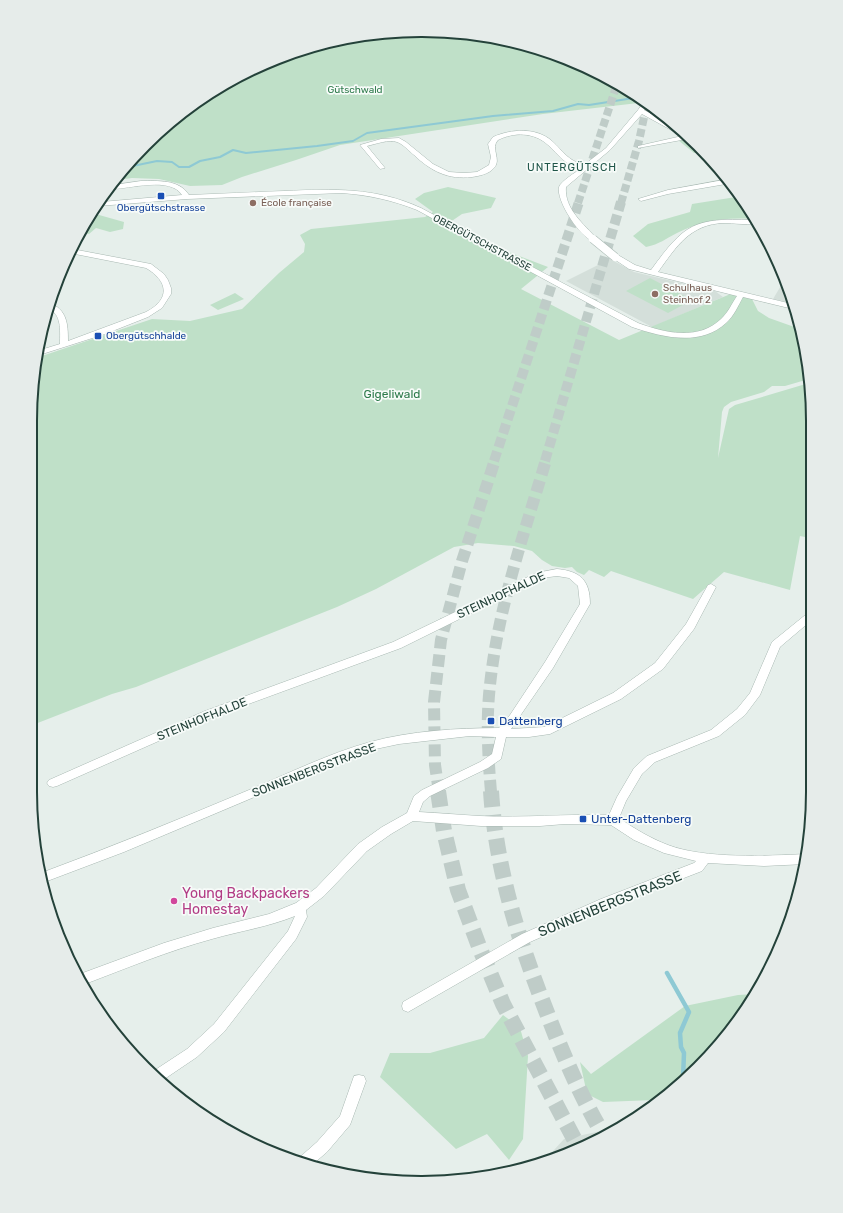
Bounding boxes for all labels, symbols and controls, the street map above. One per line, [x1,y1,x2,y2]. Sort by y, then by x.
park label: Gütschwald [327,84,383,96]
district label: UNTERGÜTSCH [527,161,617,174]
marker: Obergütschstrasse [156,191,166,201]
place label: École française [261,197,332,209]
marker: École française [248,198,258,208]
place label: Obergütschstrasse [117,202,206,214]
street label: OBERGÜTSCHSTRASSE [431,212,533,274]
place label: Schulhaus Steinhof 2 [663,282,712,306]
marker: Schulhaus Steinhof 2 [650,289,660,299]
place label: Obergütschhalde [106,330,187,342]
marker: Obergütschhalde [93,331,103,341]
park label: Gigeliwald [364,387,420,401]
street label: STEINHOFHALDE [455,568,547,622]
street label: STEINHOFHALDE [155,695,249,743]
place label: Dattenberg [499,714,563,728]
marker: Dattenberg [486,716,496,726]
street label: SONNENBERGSTRASSE [250,740,378,800]
place label: Unter-Dattenberg [591,812,691,826]
marker: Unter-Dattenberg [578,814,588,824]
street label: SONNENBERGSTRASSE [536,867,684,941]
place label: Young Backpackers Homestay [182,885,310,918]
marker: Young Backpackers Homestay [169,896,179,906]

